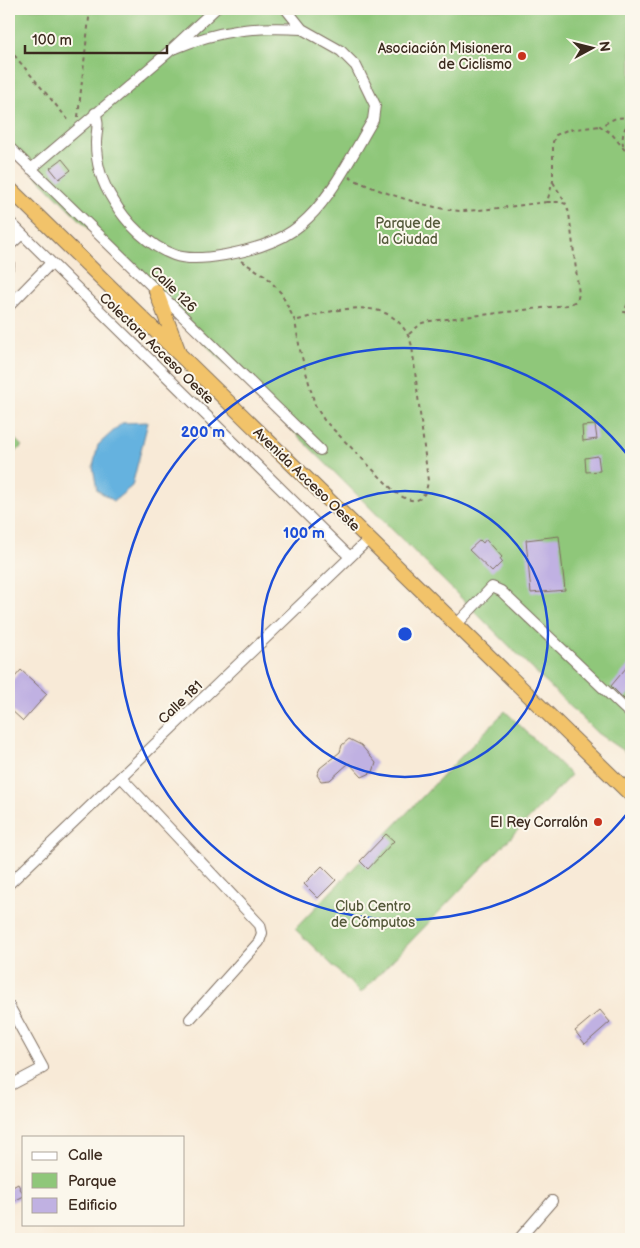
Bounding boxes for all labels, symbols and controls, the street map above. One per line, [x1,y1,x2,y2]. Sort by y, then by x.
scale bar [25,22,168,54]
north arrow [568,22,618,72]
text: 100 m [32,31,72,50]
place label: Asociación Misionera de Ciclismo [378,40,512,73]
text: N [595,40,613,53]
marker: Asociación Misionera de Ciclismo [516,50,528,62]
park label: Parque de la Ciudad [375,215,441,248]
street label: Calle 126 [147,263,201,316]
street label: Colectora Acceso Oeste [96,289,218,408]
text: 200 m [181,423,225,442]
street label: Avenida Acceso Oeste [250,424,364,535]
text: 100 m [283,524,325,543]
centre of rings [396,625,414,643]
street label: Calle 181 [155,677,206,728]
place label: El Rey Corralón [490,814,588,831]
marker: El Rey Corralón [592,816,604,828]
park label: Club Centro de Cómputos [331,898,415,931]
legend [22,1136,185,1226]
text: Calle [68,1146,103,1165]
text: Parque [68,1172,117,1191]
text: Edificio [68,1196,117,1215]

